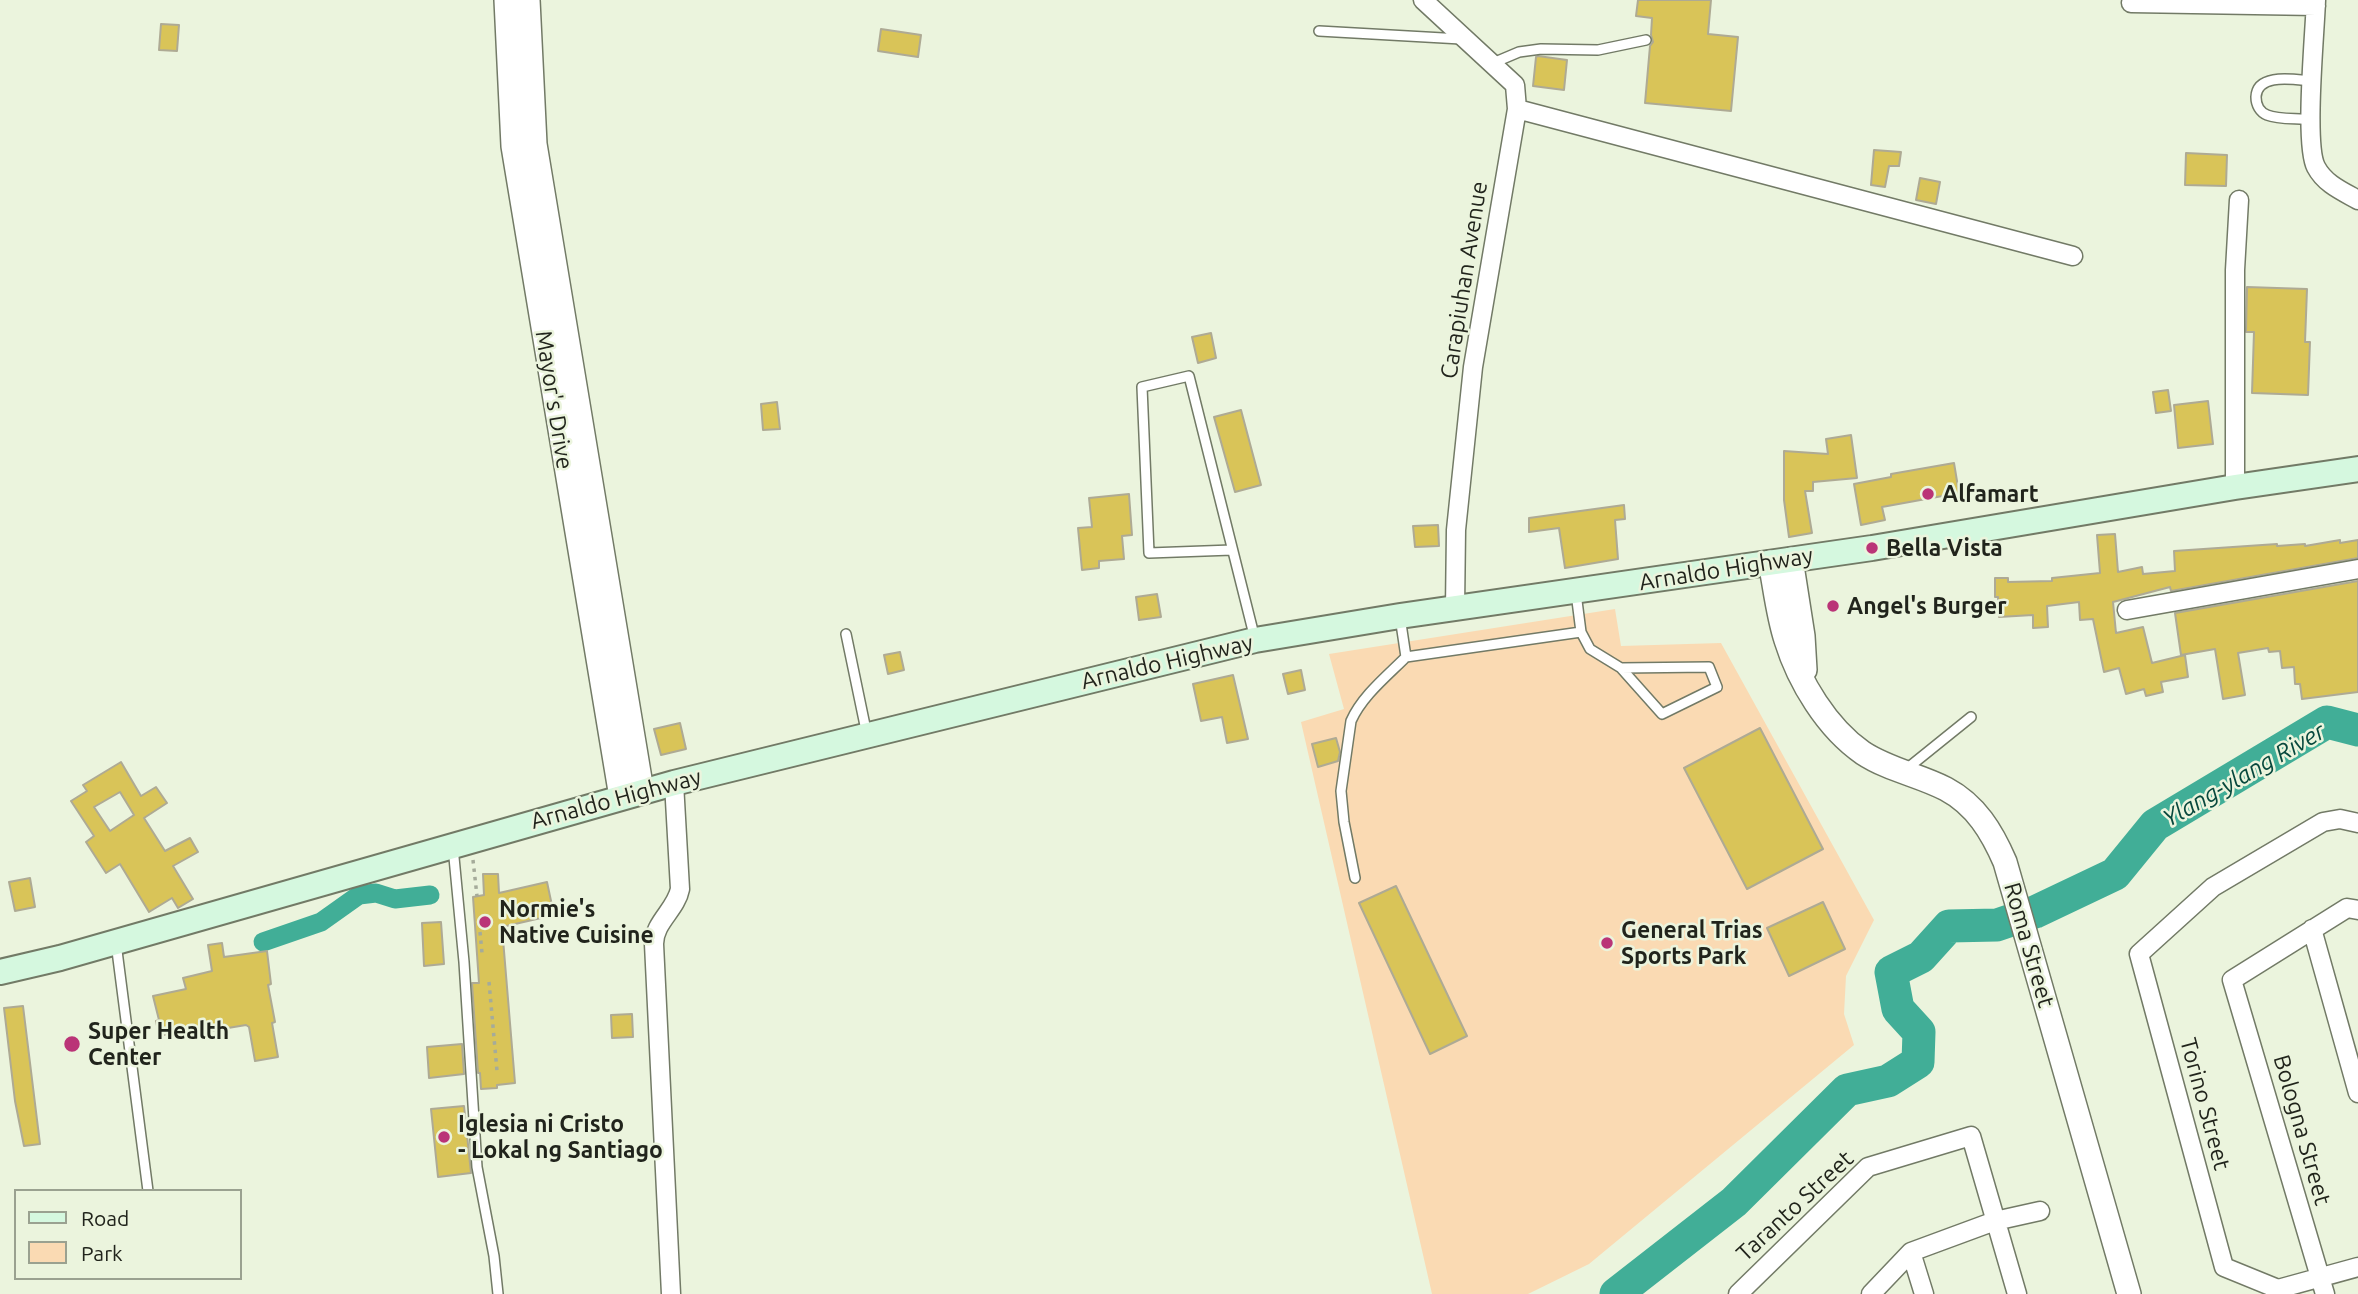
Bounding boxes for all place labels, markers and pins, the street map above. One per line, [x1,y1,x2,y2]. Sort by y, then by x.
place label: Alfamart [1942,480,2039,508]
marker: Alfamart [1920,486,1936,502]
place label: Bella Vista [1886,534,2003,562]
marker: Bella Vista [1864,540,1880,556]
place label: Angel's Burger [1847,592,2007,620]
marker: Angel's Burger [1825,598,1841,614]
place label: Normie's Native Cuisine [499,895,654,949]
marker: Normie's Native Cuisine [477,914,493,930]
place label: General Trias Sports Park [1621,916,1763,970]
marker: General Trias Sports Park [1599,935,1615,951]
place label: Super Health Center [88,1017,229,1071]
marker: Super Health Center [62,1034,82,1054]
place label: Iglesia ni Cristo - Lokal ng Santiago [458,1110,663,1164]
marker: Iglesia ni Cristo - Lokal ng Santiago [436,1129,452,1145]

